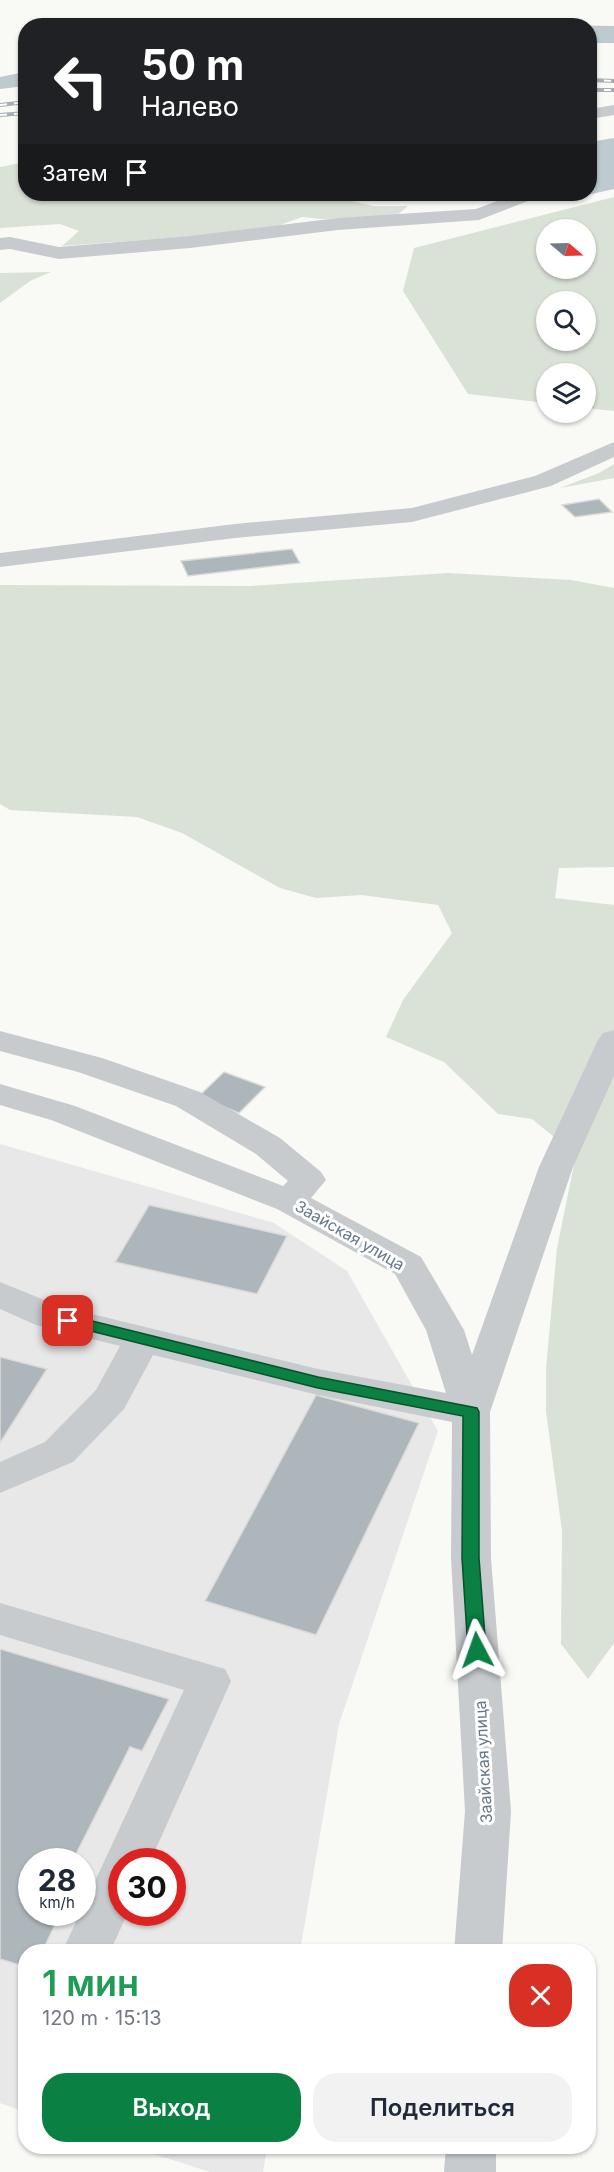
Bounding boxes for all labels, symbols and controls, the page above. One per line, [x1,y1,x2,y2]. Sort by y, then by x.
text: 50 m [141,39,244,90]
icon: left [42,42,120,120]
text: Налево [141,90,239,123]
icon: arrive [120,156,153,189]
text: Затем [42,160,108,186]
north arrow [536,219,596,279]
map controls [536,219,596,423]
button: search [536,291,596,351]
button: layers [536,363,596,423]
street label: Заайская улица [292,1196,408,1274]
pin [42,1295,93,1346]
icon: arrive [51,1304,84,1337]
position arrow [445,1618,509,1682]
street label: Заайская улица [470,1700,496,1824]
speed limit sign: 30 [108,1848,186,1926]
text: 28 [38,1862,76,1898]
text: km/h [39,1893,75,1912]
text: 1 мин [42,1961,139,2005]
button: close [509,1964,572,2027]
text: 120 m · 15:13 [42,2006,162,2030]
button: Выход [42,2073,301,2142]
button: Поделиться [313,2073,572,2142]

